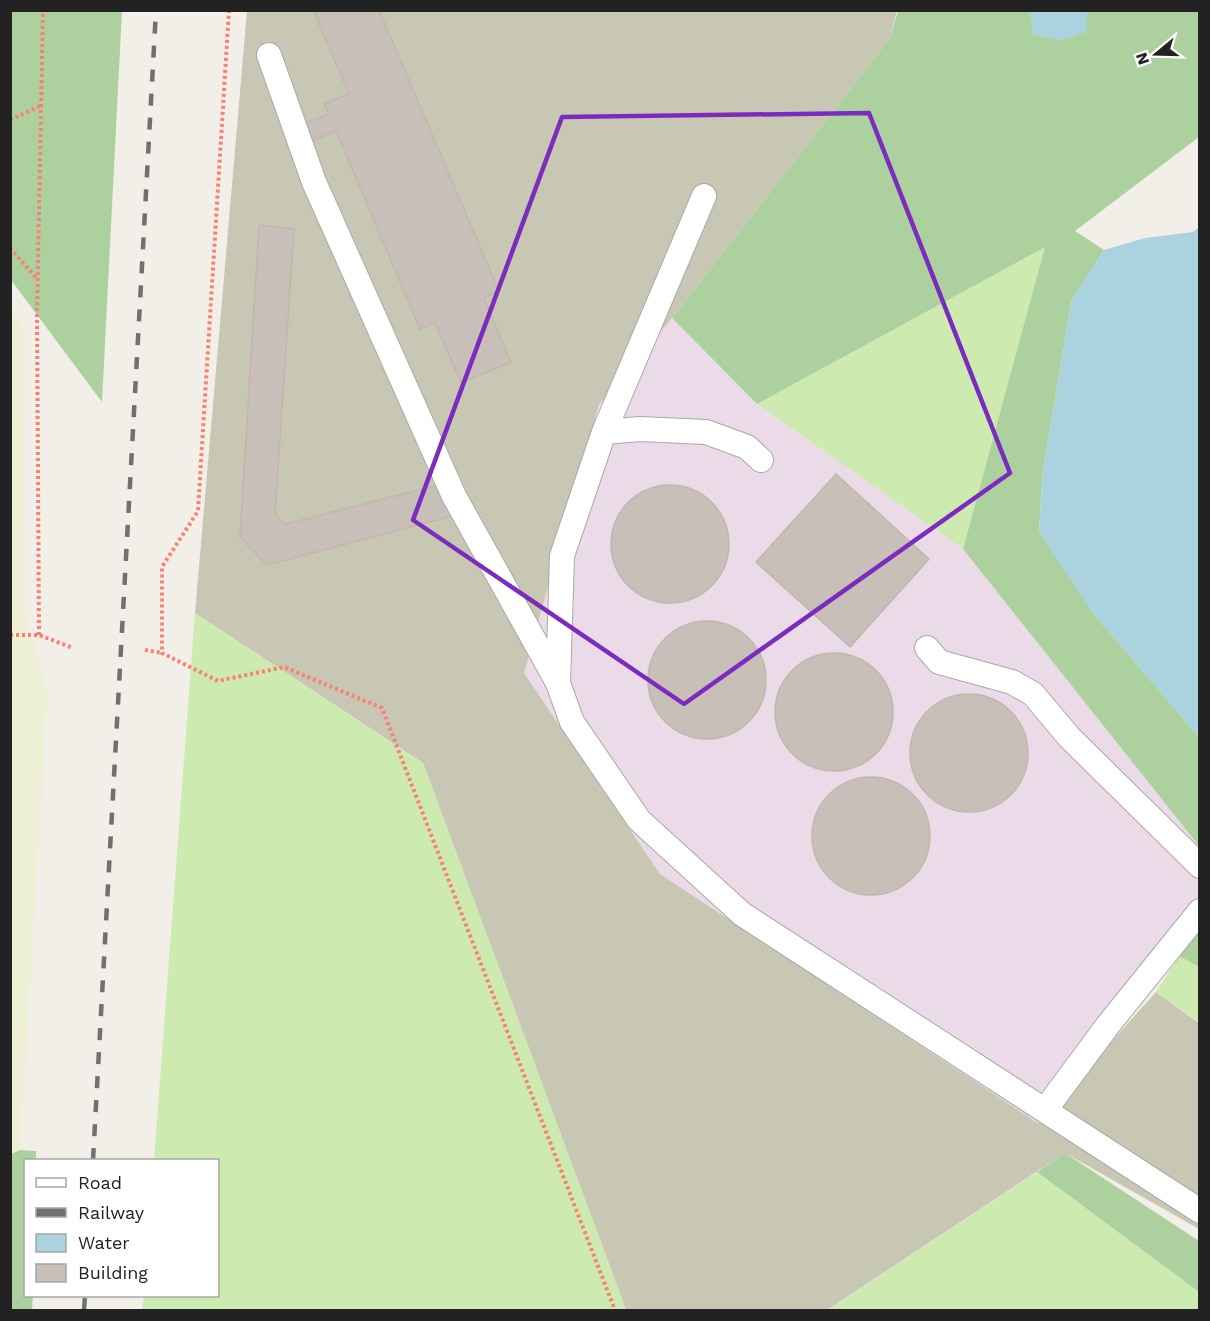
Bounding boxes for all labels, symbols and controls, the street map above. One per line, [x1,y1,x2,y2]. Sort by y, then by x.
north arrow [1126,24,1186,84]
text: N [1131,50,1153,67]
legend [24,1159,219,1297]
text: Road [78,1172,122,1193]
text: Railway [78,1202,145,1223]
text: Water [78,1232,130,1253]
text: Building [78,1262,148,1283]

